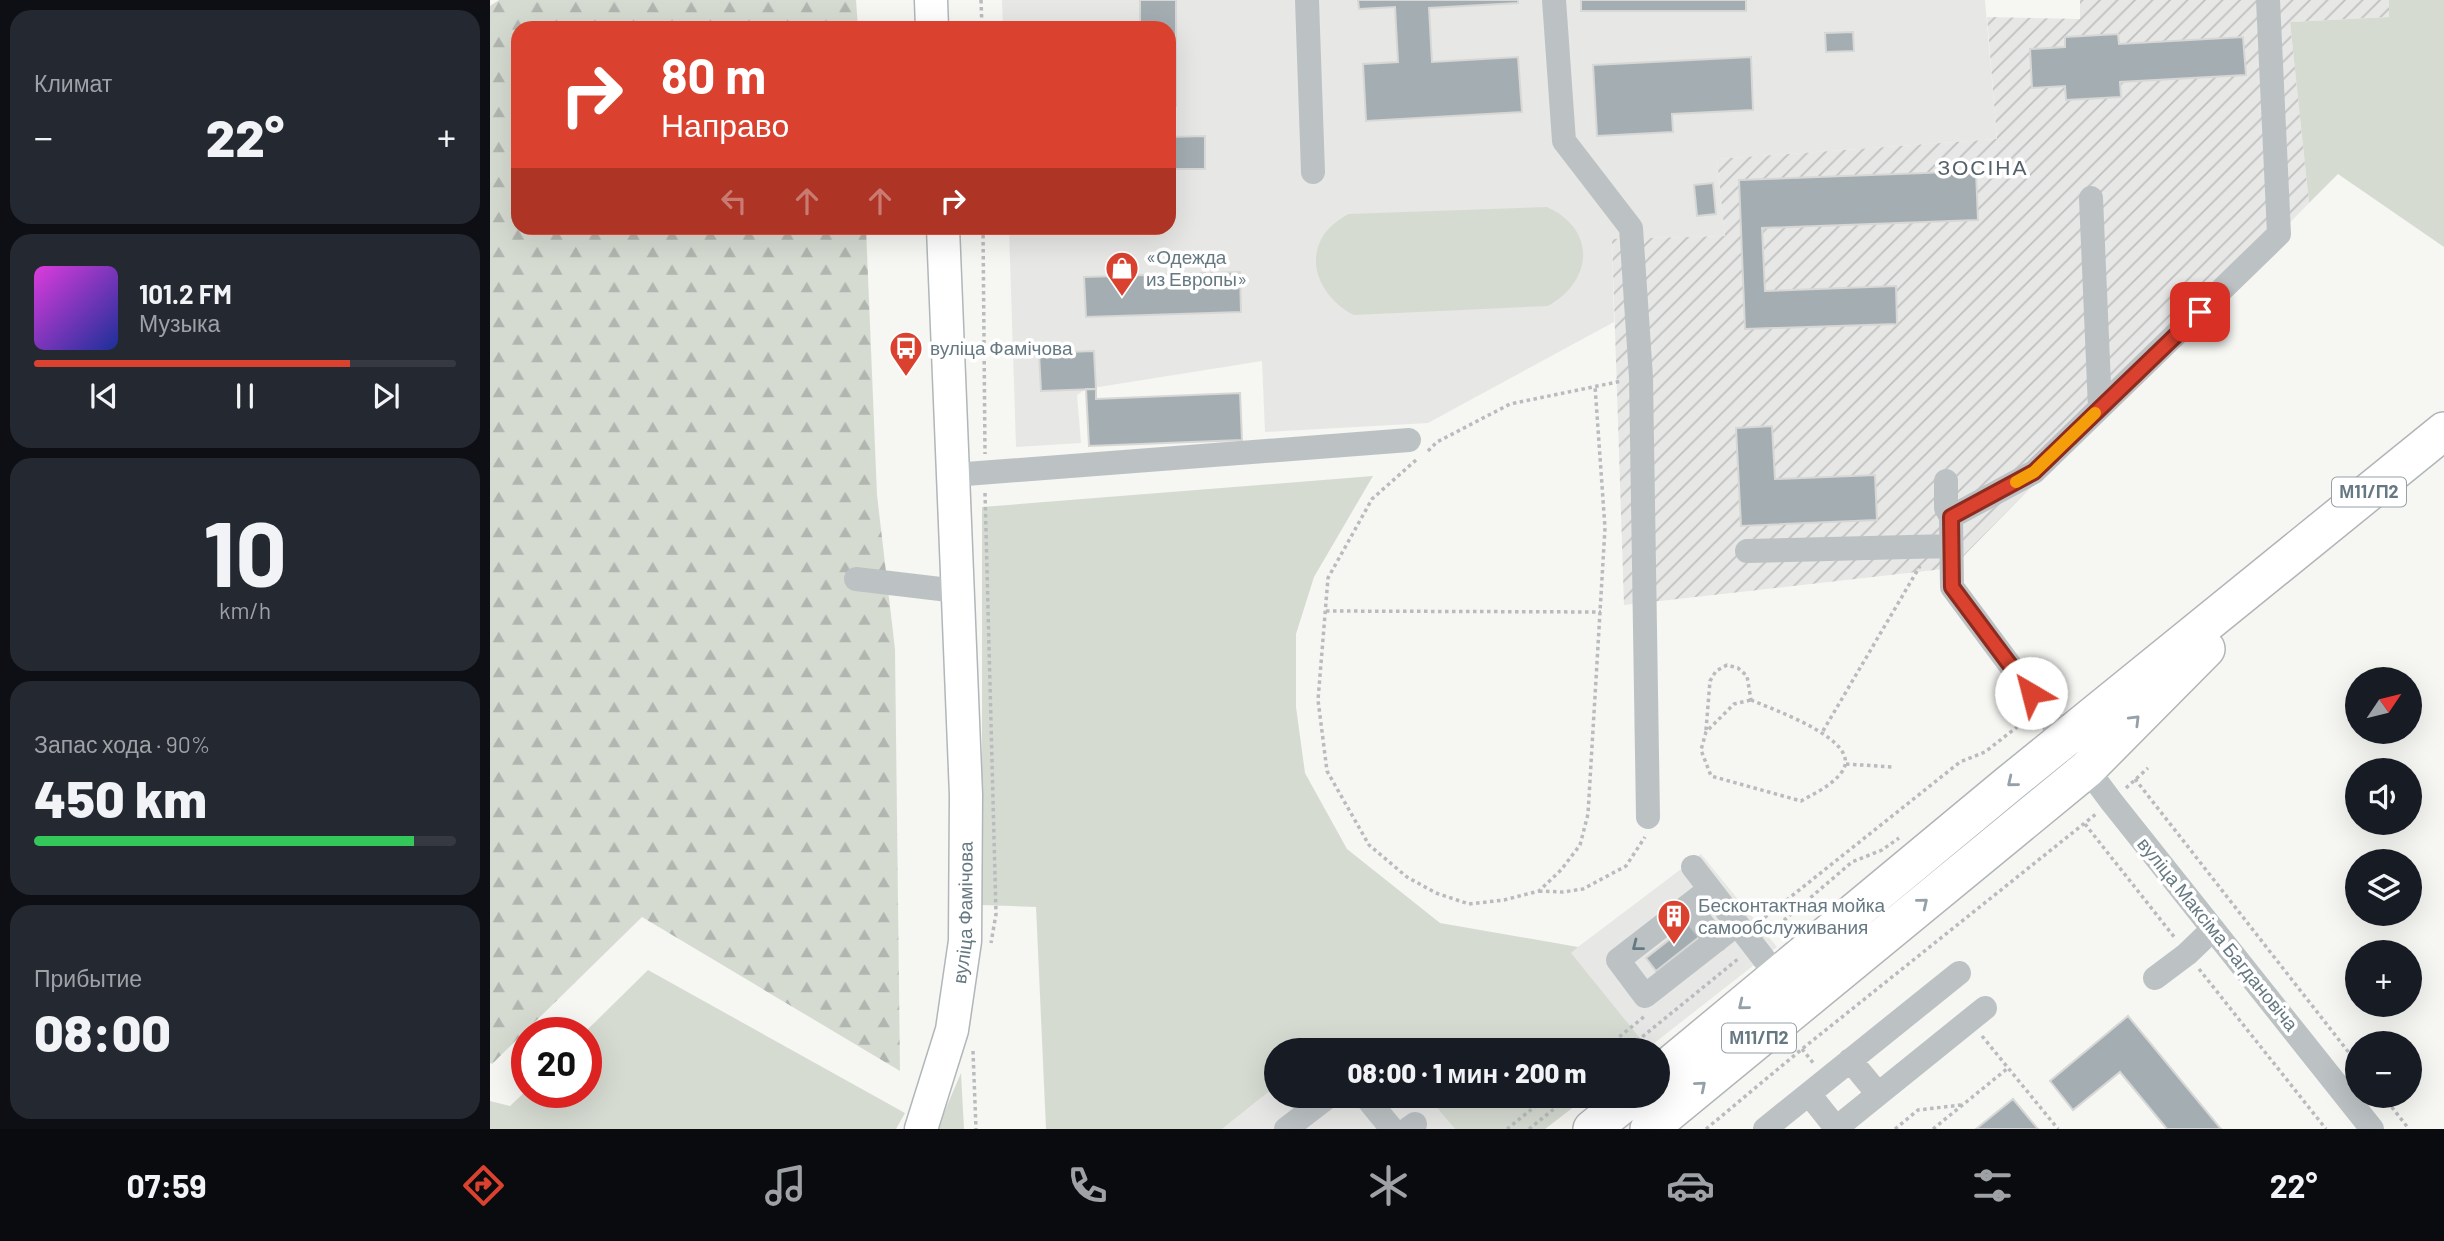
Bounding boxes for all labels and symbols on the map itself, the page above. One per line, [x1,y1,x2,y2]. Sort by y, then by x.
district label: ЗОСІНА [1938,154,2028,179]
place label: «Одежда из Европы» [1146,245,1247,290]
shop icon: «Одежда из Европы» [1103,249,1141,298]
pin [2170,282,2230,342]
bus stop icon: вуліца Фамічова [887,329,925,378]
place label: вуліца Фамічова [930,336,1073,359]
road number: М11/П2 [2332,478,2406,506]
position arrow [1994,656,2068,730]
north arrow [2345,667,2422,744]
one-way arrow [2127,716,2140,729]
one-way arrow [2007,773,2020,786]
street label: вуліца Максіма Багдановіча [2133,832,2304,1035]
street label: вуліца Фамічова [947,841,977,985]
place label: Бесконтактная мойка самообслуживания [1698,893,1886,938]
building icon: Бесконтактная мойка самообслуживания [1655,897,1693,946]
one-way arrow [1915,899,1927,912]
one-way arrow [1632,937,1644,950]
one-way arrow [1738,997,1751,1009]
speed limit sign: 20 [511,1017,602,1108]
road number: М11/П2 [1722,1023,1796,1052]
one-way arrow [1694,1081,1706,1094]

